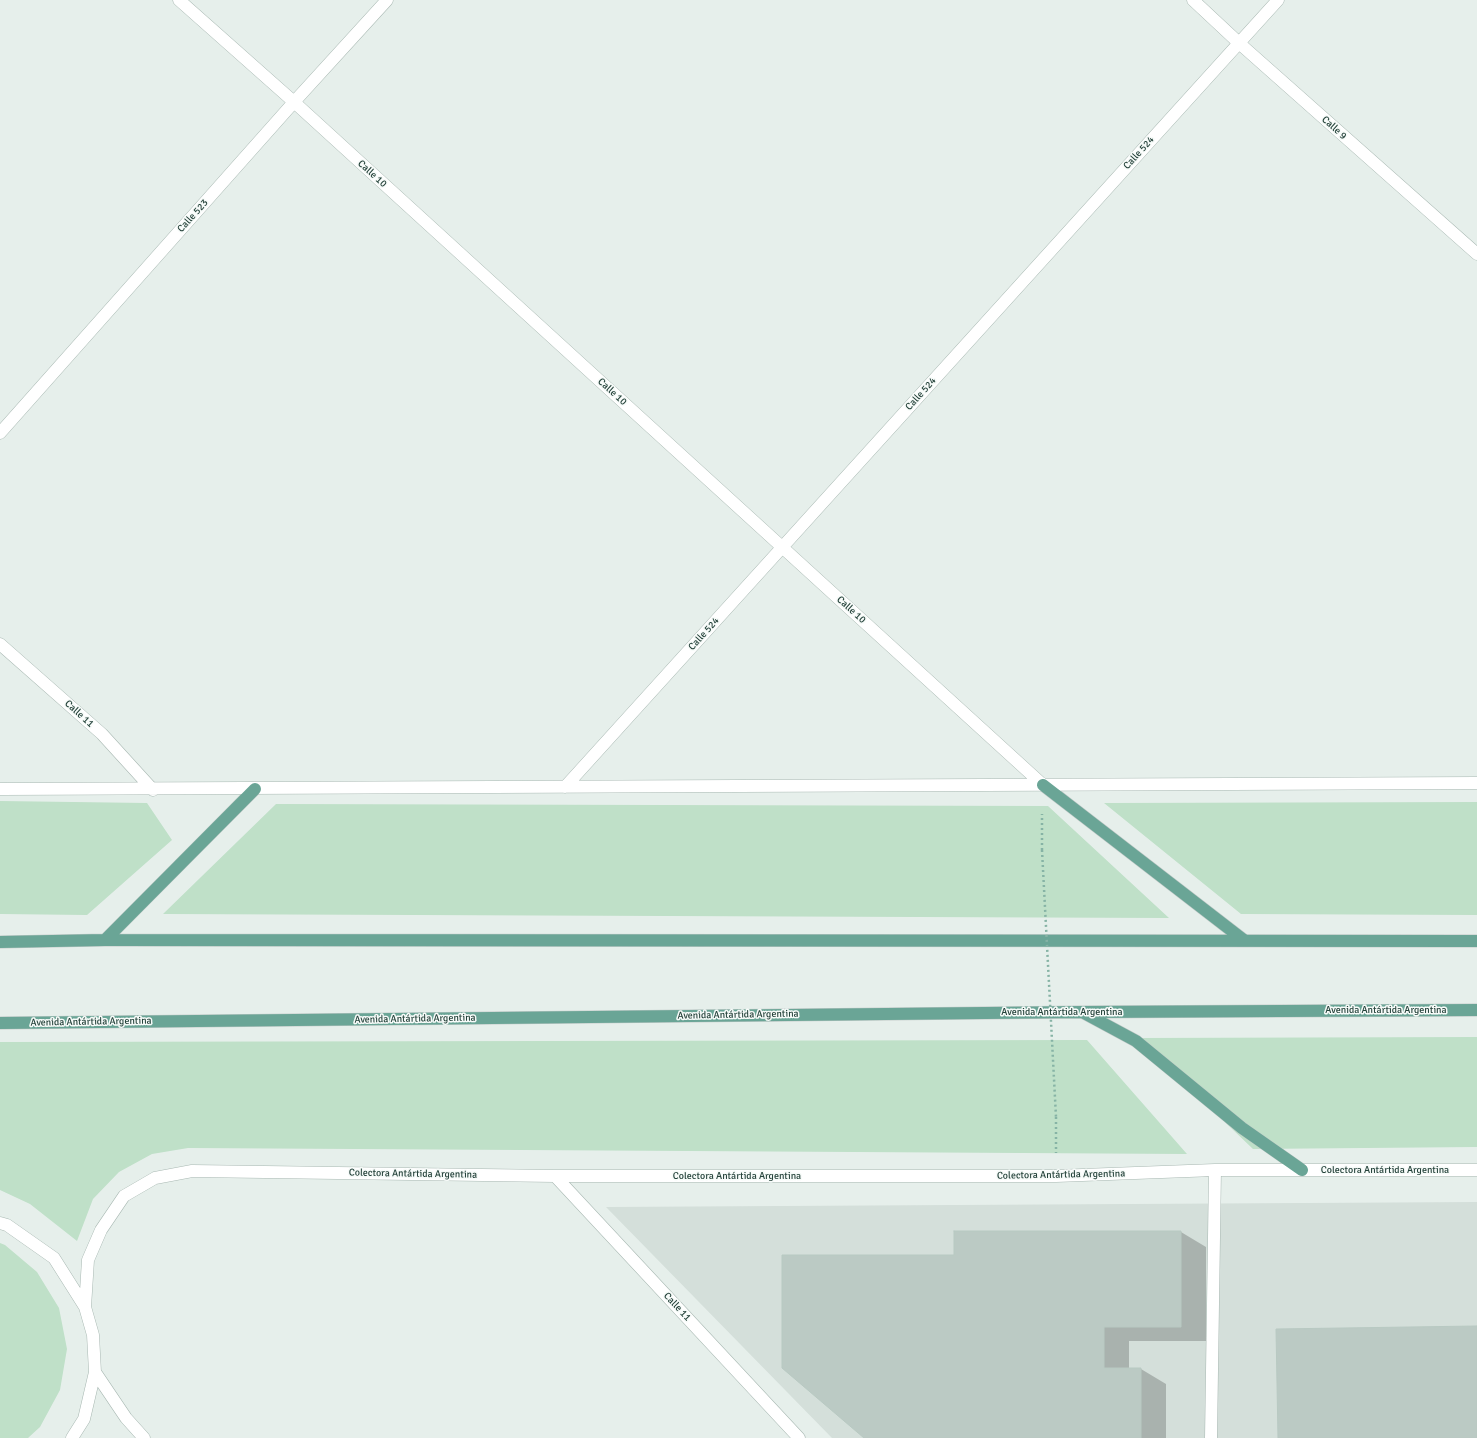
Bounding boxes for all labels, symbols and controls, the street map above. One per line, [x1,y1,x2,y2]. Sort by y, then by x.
street label: Calle 9 [1319,114,1349,142]
street label: Calle 524 [1121,134,1157,172]
street label: Calle 10 [355,158,389,190]
street label: Calle 523 [175,197,211,235]
street label: Calle 524 [903,375,939,413]
street label: Calle 10 [595,376,629,408]
street label: Calle 10 [834,594,868,626]
street label: Calle 524 [686,615,722,653]
street label: Calle 11 [62,698,96,730]
street label: Avenida Antártida Argentina [1325,1004,1447,1016]
street label: Avenida Antártida Argentina [1001,1006,1123,1018]
street label: Avenida Antártida Argentina [677,1008,799,1022]
street label: Avenida Antártida Argentina [354,1012,476,1026]
street label: Avenida Antártida Argentina [30,1015,152,1029]
street label: Colectora Antártida Argentina [1321,1164,1449,1176]
street label: Colectora Antártida Argentina [349,1167,477,1181]
street label: Colectora Antártida Argentina [997,1168,1125,1182]
street label: Colectora Antártida Argentina [673,1170,801,1182]
street label: Calle 11 [661,1290,693,1324]

